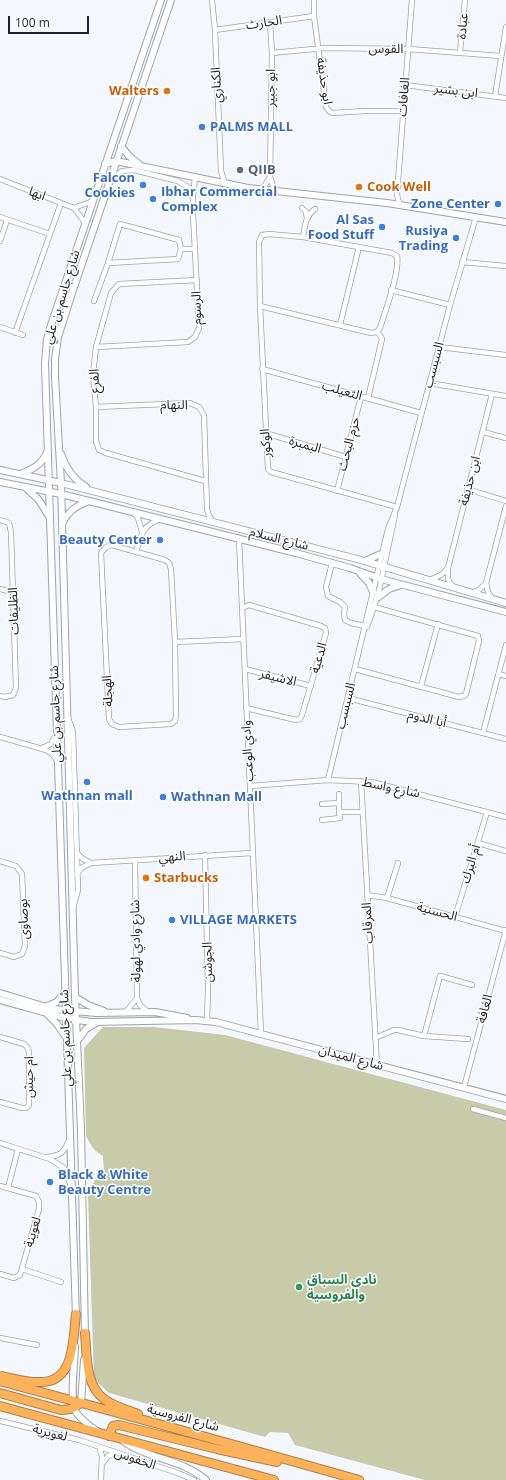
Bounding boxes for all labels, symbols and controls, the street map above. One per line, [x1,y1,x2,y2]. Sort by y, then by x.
scale bar [10,8,91,34]
street label: عبادة [454,12,472,40]
street label: الحارث [245,13,283,33]
text: 100 m [15,14,50,31]
street label: القوس [368,41,404,57]
street label: ابو حذيفة [313,56,335,106]
street label: الكناري [208,67,226,103]
street label: ابو جبير [263,69,279,107]
street label: الغافات [395,77,413,117]
street label: ابن بشير [433,81,479,101]
place label: Walters [109,83,159,99]
marker: Walters [162,86,172,96]
place label: PALMS MALL [210,119,293,135]
marker: PALMS MALL [197,122,207,132]
place label: QIIB [248,162,276,178]
marker: QIIB [235,165,245,175]
place label: Falcon Cookies [84,170,135,201]
place label: Cook Well [367,179,431,195]
marker: Falcon Cookies [138,180,148,190]
marker: Cook Well [354,182,364,192]
street label: ابها [26,184,48,204]
place label: Ibhar Commercial Complex [161,184,277,215]
marker: Ibhar Commercial Complex [148,194,158,204]
place label: Zone Center [411,196,490,212]
marker: Zone Center [493,199,503,209]
place label: Al Sas Food Stuff [308,212,374,243]
marker: Al Sas Food Stuff [377,222,387,232]
place label: Rusiya Trading [399,223,448,254]
marker: Rusiya Trading [451,233,461,243]
street label: شارع جاسم بن علي [40,248,84,346]
street label: الرسوم [189,291,205,325]
street label: السبسب [420,340,448,390]
street label: الفرع [87,369,103,393]
street label: الثعيلب [320,378,364,404]
street label: النهام [160,397,188,413]
street label: حزم البحث [334,415,364,473]
street label: الوكور [257,428,275,458]
street label: البمبرة [287,433,323,457]
street label: ابن حذيفة [456,455,484,507]
street label: شارع السلام [248,524,310,554]
place label: Beauty Center [59,532,152,548]
marker: Beauty Center [155,535,165,545]
street label: الظليفات [5,587,23,635]
street label: الدعية [307,641,331,675]
street label: شارع جاسم بن علي [47,665,65,763]
street label: الاشيقر [258,666,298,690]
street label: الهجلة [99,675,117,707]
street label: السبسب [333,681,359,731]
street label: أبا الدوم [406,707,448,731]
street label: وادي الوعب [239,720,257,782]
street label: شارع واسط [361,774,421,802]
marker: Wathnan mall [82,777,92,787]
place label: Wathnan mall [41,788,133,804]
place label: Wathnan Mall [171,789,262,805]
marker: Wathnan Mall [158,792,168,802]
street label: أم البرك [458,843,484,885]
street label: النهي [158,849,186,865]
place label: Starbucks [154,870,219,886]
marker: Starbucks [141,873,151,883]
street label: بوصاوى [15,898,33,940]
street label: شارع وادي لهولة [127,899,145,983]
street label: الحسنية [415,899,459,925]
street label: المرقاب [359,902,377,944]
place label: VILLAGE MARKETS [180,912,297,928]
marker: VILLAGE MARKETS [167,915,177,925]
street label: الجوشن [200,942,216,982]
street label: شارع جاسم بن علي [57,989,75,1087]
street label: الغافة [474,993,496,1025]
street label: شارع الميدان [317,1042,385,1074]
street label: ام حيش [21,1056,37,1098]
place label: Black & White Beauty Centre [58,1167,151,1198]
marker: Black & White Beauty Centre [45,1177,55,1187]
street label: لعوينة [21,1215,45,1249]
place label: نادي السباق والفروسية [307,1272,377,1303]
marker: نادي السباق والفروسية [294,1282,304,1292]
street label: شارع الفروسية [145,1401,221,1435]
street label: لغويرية [31,1421,69,1445]
street label: الخفوس [112,1445,158,1473]

